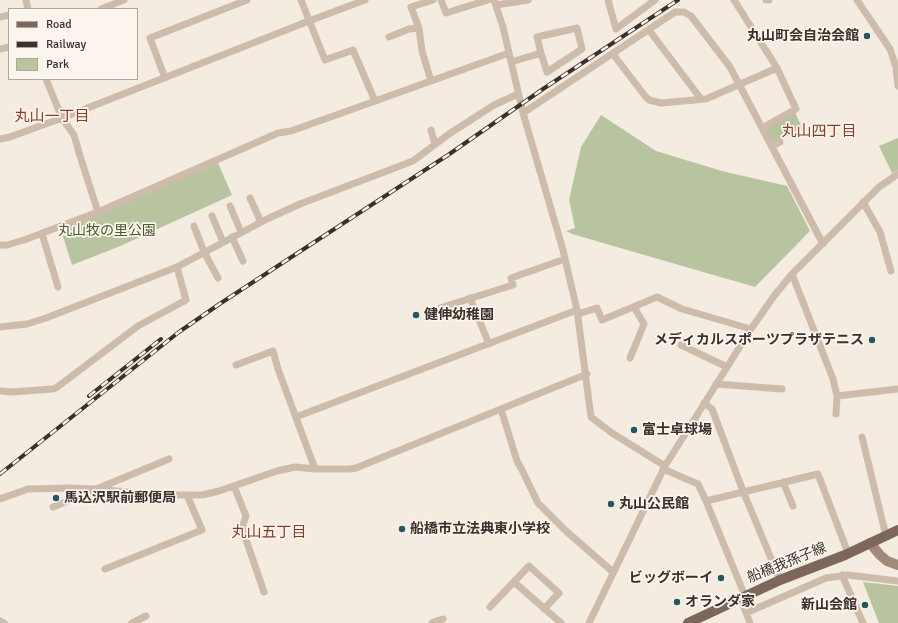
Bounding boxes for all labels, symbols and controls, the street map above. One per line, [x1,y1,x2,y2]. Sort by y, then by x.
legend [8,8,138,80]
text: Road [46,17,72,32]
place label: 丸山町会自治会館 [747,28,859,44]
marker: 丸山町会自治会館 [862,31,872,41]
text: Railway [46,37,86,52]
text: Park [46,57,69,72]
district label: 丸山一丁目 [15,108,89,126]
district label: 丸山四丁目 [782,123,856,141]
park label: 丸山牧の里公園 [58,223,156,239]
place label: 健伸幼稚園 [424,307,494,323]
marker: 健伸幼稚園 [411,310,421,320]
place label: メディカルスポーツプラザテニス [654,332,864,348]
marker: メディカルスポーツプラザテニス [867,335,877,345]
place label: 富士卓球場 [642,422,712,438]
marker: 富士卓球場 [629,425,639,435]
place label: 馬込沢駅前郵便局 [64,490,176,506]
marker: 馬込沢駅前郵便局 [51,493,61,503]
place label: 丸山公民館 [619,496,689,512]
marker: 丸山公民館 [606,499,616,509]
place label: 船橋市立法典東小学校 [410,521,550,537]
district label: 丸山五丁目 [232,524,306,542]
marker: 船橋市立法典東小学校 [397,524,407,534]
street label: 船橋我孫子線 [745,539,829,587]
place label: ビッグボーイ [629,570,713,586]
marker: ビッグボーイ [716,573,726,583]
place label: オランダ家 [685,594,755,610]
marker: オランダ家 [672,597,682,607]
place label: 新山会館 [801,597,857,613]
marker: 新山会館 [860,600,870,610]

